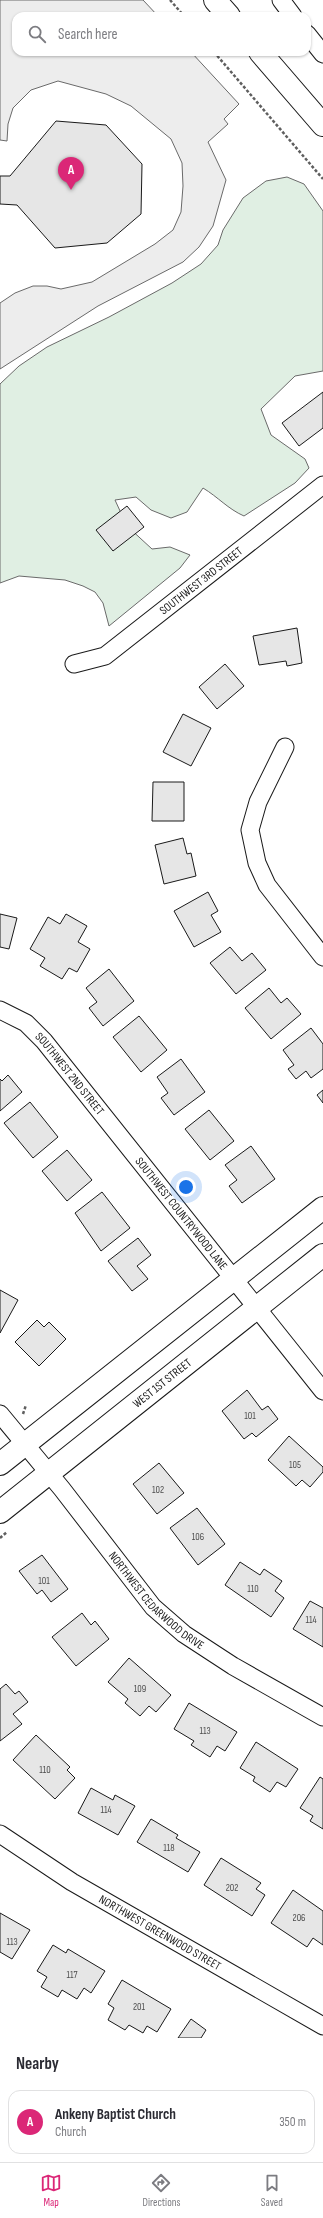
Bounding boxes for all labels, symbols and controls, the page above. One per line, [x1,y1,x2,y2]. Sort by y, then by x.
search box [12,12,311,56]
icon: search [26,23,48,45]
text: Search here [58,25,118,44]
pin: A [58,157,84,190]
street label: SOUTHWEST 3RD STREET [157,544,246,618]
street label: SOUTHWEST 2ND STREET [32,1029,107,1118]
street label: SOUTHWEST COUNTRYWOOD LANE [132,1154,231,1273]
your location [176,1177,196,1197]
street label: WEST 1ST STREET [130,1355,195,1411]
house number: 101 [244,1410,256,1422]
house number: 105 [289,1459,301,1471]
house number: 102 [152,1484,164,1496]
house number: 106 [192,1531,204,1543]
street label: NORTHWEST CEDARWOOD DRIVE [105,1549,207,1653]
house number: 101 [38,1575,50,1587]
house number: 110 [247,1583,259,1595]
house number: 114 [305,1614,317,1626]
house number: 109 [134,1683,146,1695]
house number: 113 [199,1725,211,1737]
house number: 110 [39,1764,51,1776]
house number: 114 [100,1804,112,1816]
house number: 118 [163,1842,175,1854]
house number: 202 [226,1882,238,1894]
street label: NORTHWEST GREENWOOD STREET [96,1892,224,1974]
house number: 206 [293,1912,305,1924]
house number: 113 [6,1936,18,1948]
house number: 117 [67,1969,77,1981]
house number: 201 [133,2001,146,2013]
text: Nearby [16,2054,59,2074]
text: Ankeny Baptist Church [55,2105,176,2124]
text: A [27,2114,33,2130]
text: 350 m [279,2114,306,2130]
text: Church [55,2124,87,2140]
tab: Map [40,2172,62,2209]
tab: Directions [143,2172,180,2209]
tab: Saved [261,2172,283,2209]

